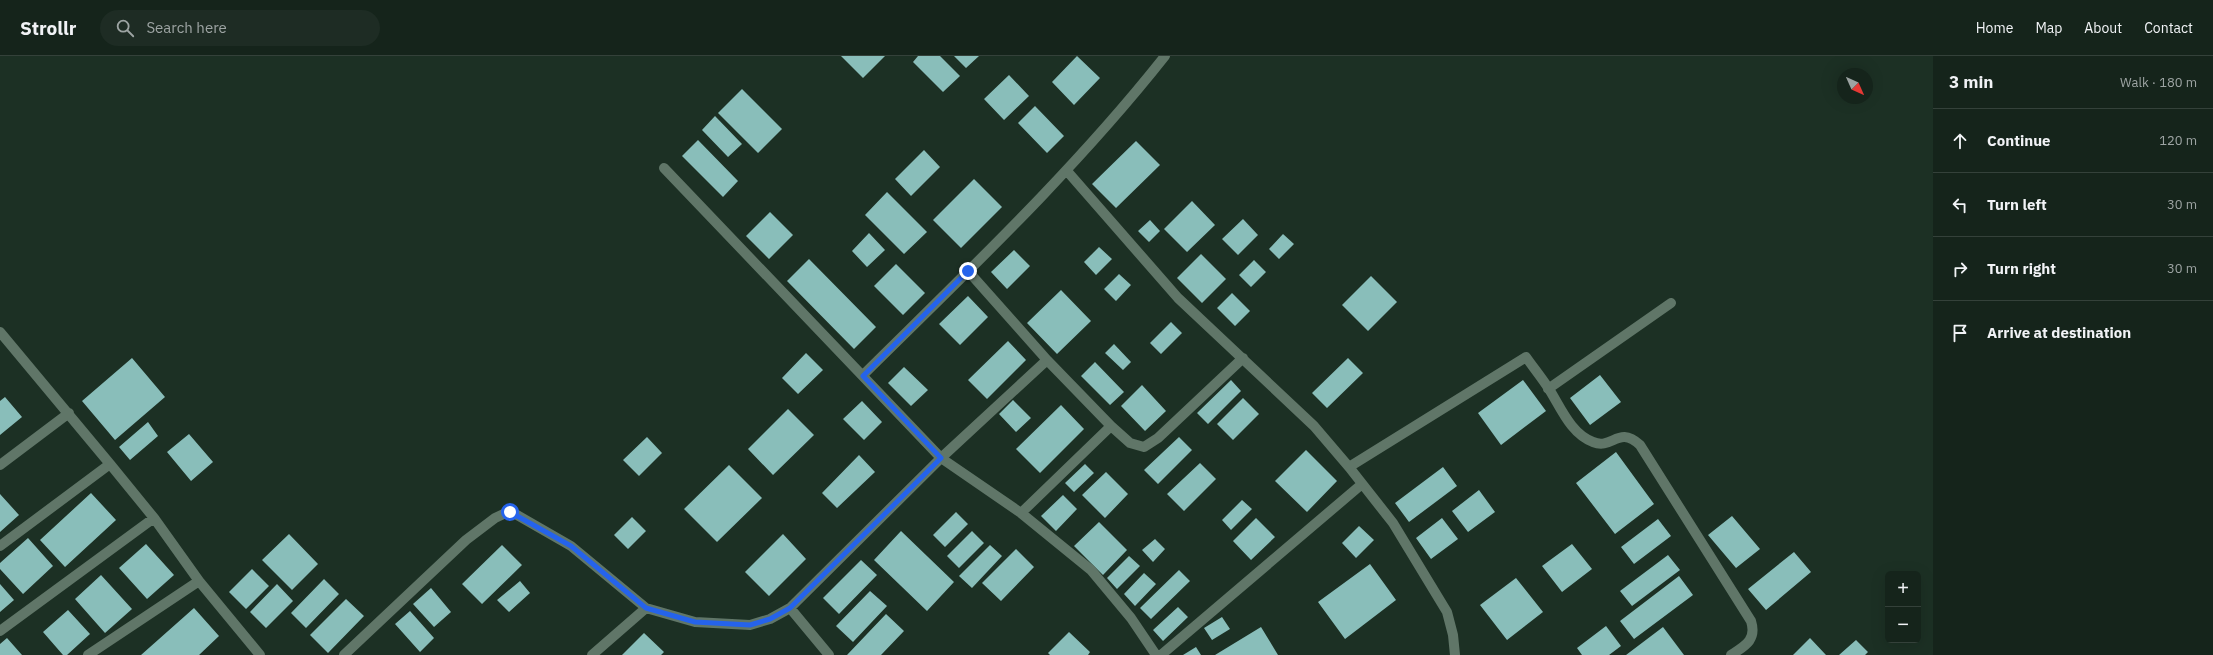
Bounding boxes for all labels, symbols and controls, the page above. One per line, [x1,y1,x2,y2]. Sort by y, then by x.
search box [100,10,380,46]
text: Strollr [20,16,76,40]
icon: search [114,17,136,39]
text: Search here [146,18,227,37]
text: Home [1976,19,2013,37]
text: Map [2035,19,2062,37]
text: About [2084,19,2122,37]
text: Contact [2144,19,2193,37]
north arrow [1837,68,1873,104]
text: 3 min [1949,71,1993,93]
text: Walk · 180 m [2120,74,2197,91]
icon: ahead [1949,130,1971,152]
text: Continue [1987,131,2051,150]
text: 120 m [2159,132,2197,149]
icon: left [1949,194,1971,216]
text: Turn left [1987,195,2047,214]
text: 30 m [2167,196,2197,213]
icon: right [1949,258,1971,280]
text: Turn right [1987,259,2056,278]
text: 30 m [2167,260,2197,277]
route end [959,262,977,280]
icon: arrive [1949,322,1971,344]
text: Arrive at destination [1987,323,2131,342]
route start [501,503,519,521]
map controls [1885,571,1921,643]
button: + [1885,571,1921,607]
button: − [1885,607,1921,643]

